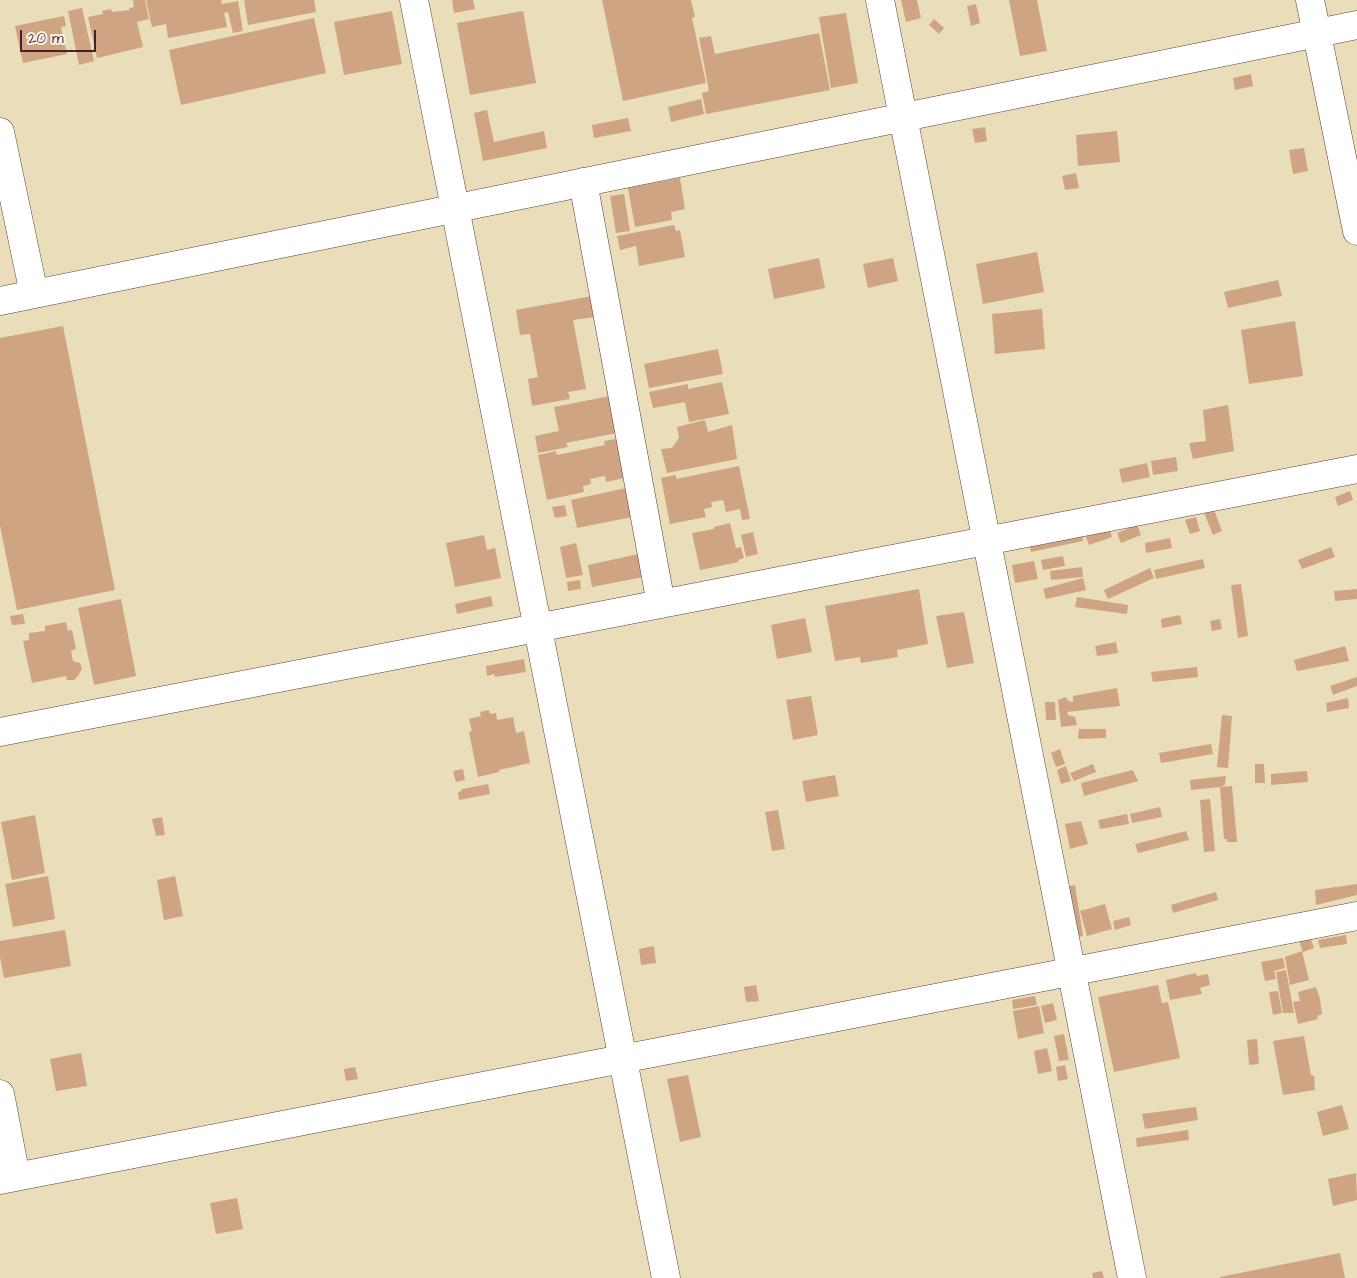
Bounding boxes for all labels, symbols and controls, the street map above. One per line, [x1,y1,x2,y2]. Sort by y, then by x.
scale bar [22,20,99,52]
text: 20 m [28,28,64,49]

